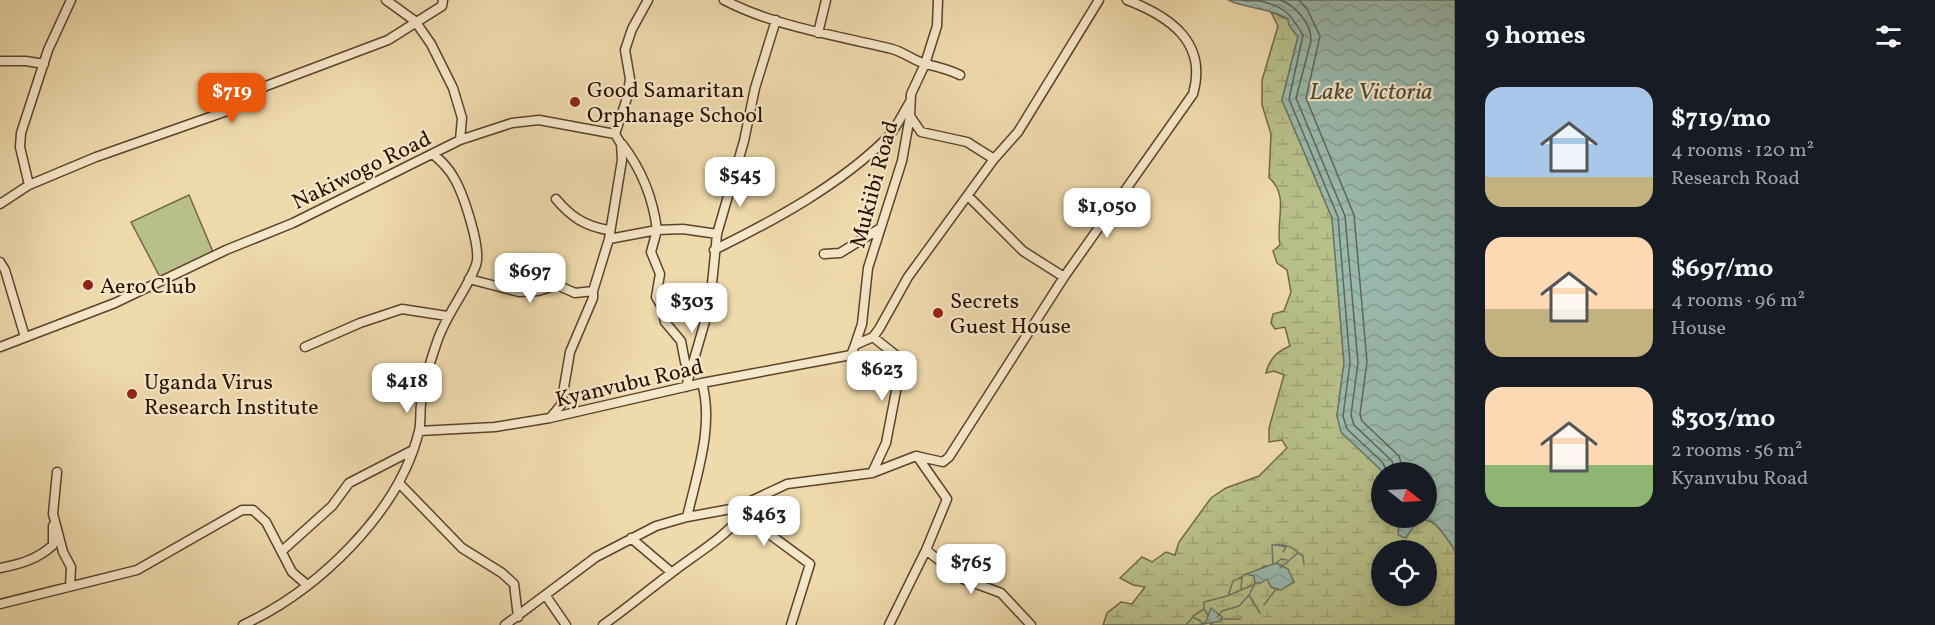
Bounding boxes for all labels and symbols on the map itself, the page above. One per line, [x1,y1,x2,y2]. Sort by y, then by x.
pin: $719 [196,73,268,124]
place label: Good Samaritan Orphanage School [587,76,763,132]
water label: Lake Victoria [1309,76,1433,110]
marker: Good Samaritan Orphanage School [568,95,582,109]
street label: Mukiibi Road [844,118,907,252]
street label: Nakiwogo Road [287,124,437,218]
pin: $545 [704,157,776,208]
pin: $1,050 [1058,188,1156,239]
pin: $697 [494,253,566,304]
place label: Aero Club [100,272,196,303]
marker: Aero Club [81,278,95,292]
pin: $303 [656,283,728,334]
place label: Secrets Guest House [950,287,1071,343]
marker: Secrets Guest House [931,306,945,320]
pin: $623 [846,351,918,402]
street label: Kyanvubu Road [552,352,707,417]
pin: $418 [371,363,443,414]
place label: Uganda Virus Research Institute [144,368,319,424]
marker: Uganda Virus Research Institute [125,387,139,401]
north arrow [1371,462,1437,528]
pin: $463 [728,496,800,547]
pin: $765 [935,544,1007,595]

